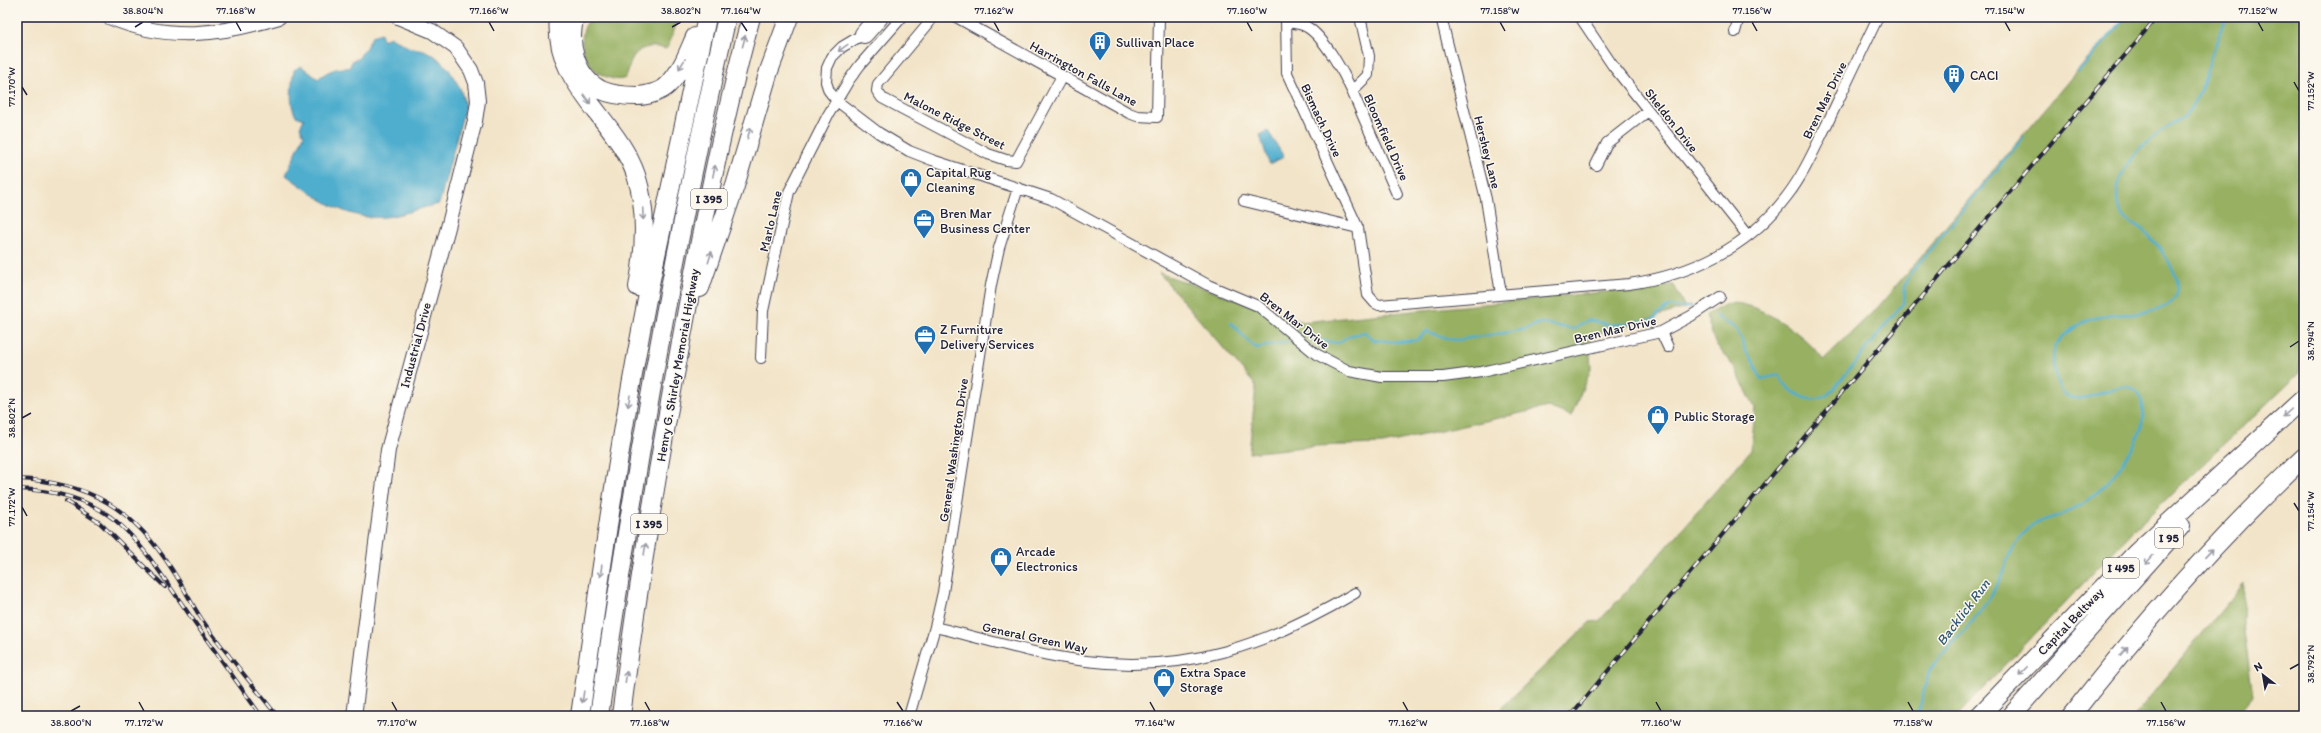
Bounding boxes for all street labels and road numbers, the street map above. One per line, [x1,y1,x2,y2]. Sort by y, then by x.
street label: Harrington Falls Lane [1027,38,1140,109]
street label: Bren Mar Drive [1799,59,1850,141]
street label: Bismach Drive [1298,81,1345,159]
street label: Sheldon Drive [1642,85,1701,155]
street label: Malone Ridge Street [901,88,1008,153]
street label: Bloomfield Drive [1361,92,1412,183]
street label: Hershey Lane [1471,114,1504,190]
road number: I 395 [691,189,727,209]
street label: Marlo Lane [756,189,785,253]
street label: Henry G. Shirley Memorial Highway [653,267,702,463]
street label: Bren Mar Drive [1257,289,1332,352]
street label: Industrial Drive [397,301,434,390]
street label: Bren Mar Drive [1573,313,1658,346]
street label: General Washington Drive [936,377,971,523]
road number: I 395 [631,514,667,534]
road number: I 95 [2155,528,2183,548]
road number: I 495 [2103,558,2139,578]
street label: Capital Beltway [2034,584,2106,658]
street label: General Green Way [981,619,1089,656]

